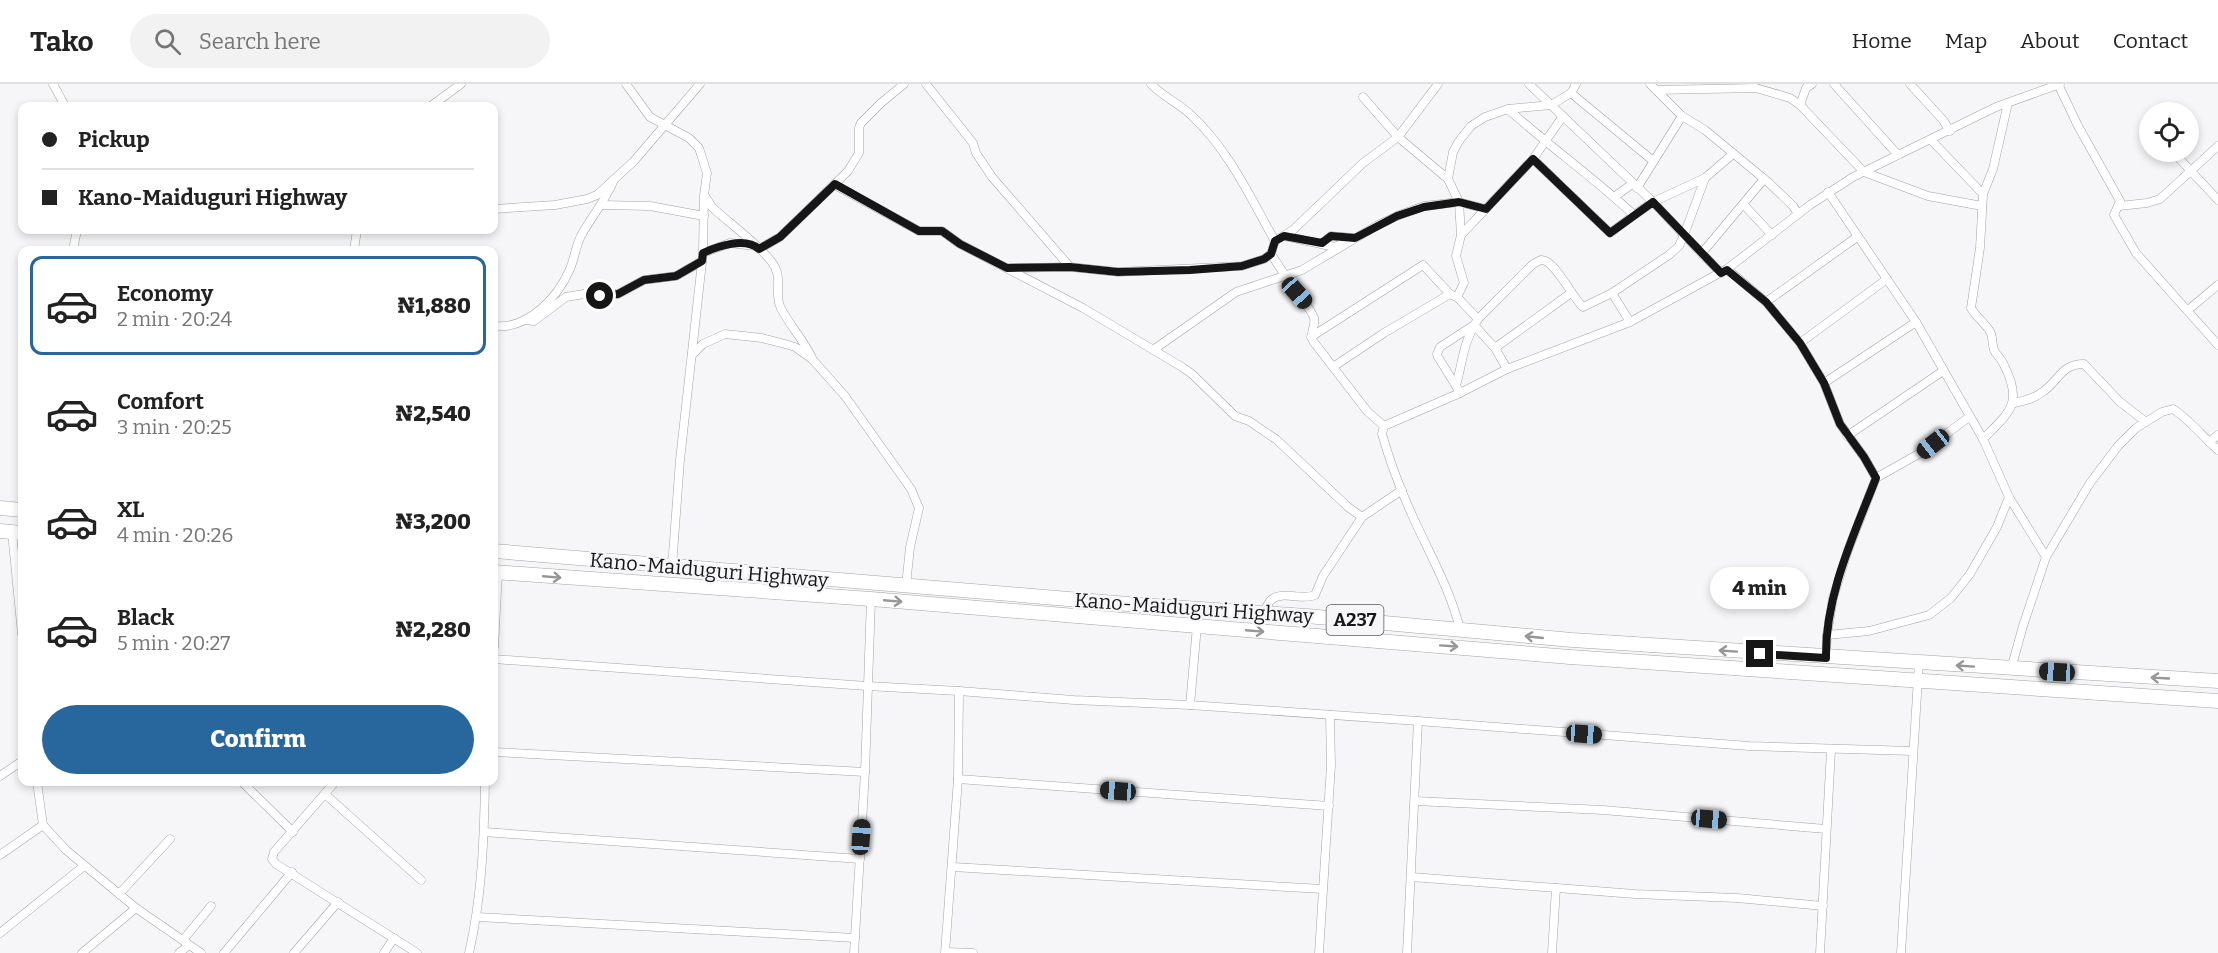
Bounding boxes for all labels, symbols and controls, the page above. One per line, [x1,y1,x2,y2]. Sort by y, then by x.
search box [130,14,550,68]
text: Tako [30,25,94,58]
icon: search [151,25,184,58]
text: Search here [199,28,321,55]
text: Home [1852,28,1912,54]
text: Map [1945,28,1987,54]
text: About [2020,28,2080,54]
text: Contact [2113,28,2188,54]
map controls [2139,102,2199,162]
button: locate [2139,102,2199,162]
text: Pickup [78,126,150,153]
text: Kano-Maiduguri Highway [78,184,347,211]
car [1278,274,1316,312]
icon: car [45,279,99,333]
text: Economy [117,280,213,307]
route start [586,282,613,309]
text: ₦1,880 [397,292,471,319]
text: 2 min · 20:24 [117,307,232,331]
icon: car [45,387,99,441]
text: Comfort [117,388,204,415]
text: ₦2,540 [395,400,471,427]
text: 3 min · 20:25 [117,415,232,439]
car [1913,426,1953,462]
icon: car [45,495,99,549]
text: XL [117,496,144,523]
text: ₦3,200 [395,508,471,535]
text: 4 min · 20:26 [117,523,233,547]
street label: Kano-Maiduguri Highway [589,548,830,592]
callout: 4 min [1710,567,1810,609]
one-way arrow [541,572,561,583]
text: 4 min [1732,576,1787,600]
street label: Kano-Maiduguri Highway [1074,588,1315,628]
one-way arrow [882,596,902,607]
icon: car [45,603,99,657]
text: Black [117,604,174,631]
road number: A237 [1326,605,1384,635]
text: ₦2,280 [395,616,471,643]
one-way arrow [1244,626,1264,637]
text: 5 min · 20:27 [117,631,230,655]
one-way arrow [1525,631,1544,642]
route end [1746,640,1773,667]
one-way arrow [1439,641,1459,652]
one-way arrow [1719,646,1739,657]
one-way arrow [1956,660,1975,671]
car [2039,662,2075,682]
one-way arrow [2150,672,2170,683]
button: Confirm [42,705,474,774]
car [1565,724,1603,744]
car [1099,781,1137,801]
car [1690,808,1728,830]
car [851,818,871,856]

